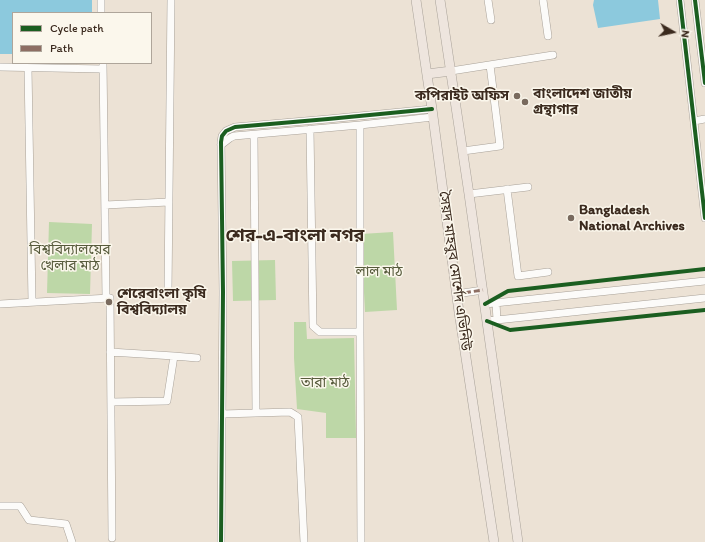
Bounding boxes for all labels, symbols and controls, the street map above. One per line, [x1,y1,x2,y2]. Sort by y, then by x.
legend [12,12,152,64]
north arrow [653,12,693,52]
text: Cycle path [50,21,104,35]
text: N [678,29,692,39]
text: Path [50,41,73,55]
place label: বাংলাদেশ জাতীয় গ্রন্থাগার [533,86,632,118]
place label: কপিরাইট অফিস [415,88,509,104]
marker: কপিরাইট অফিস [512,91,522,101]
marker: বাংলাদেশ জাতীয় গ্রন্থাগার [520,97,530,107]
street label: সৈয়দ মাহবুব মোর্শেদ এভিনিউ [434,190,474,352]
place label: Bangladesh National Archives [579,202,685,234]
marker: Bangladesh National Archives [566,213,576,223]
district label: শের-এ-বাংলা নগর [226,225,364,247]
park label: বিশ্ববিদ্যালয়ের খেলার মাঠ [29,242,111,274]
park label: লাল মাঠ [355,264,403,280]
place label: শেরেবাংলা কৃষি বিশ্ববিদ্যালয় [117,286,206,318]
marker: শেরেবাংলা কৃষি বিশ্ববিদ্যালয় [104,297,114,307]
park label: তারা মাঠ [301,375,349,391]

